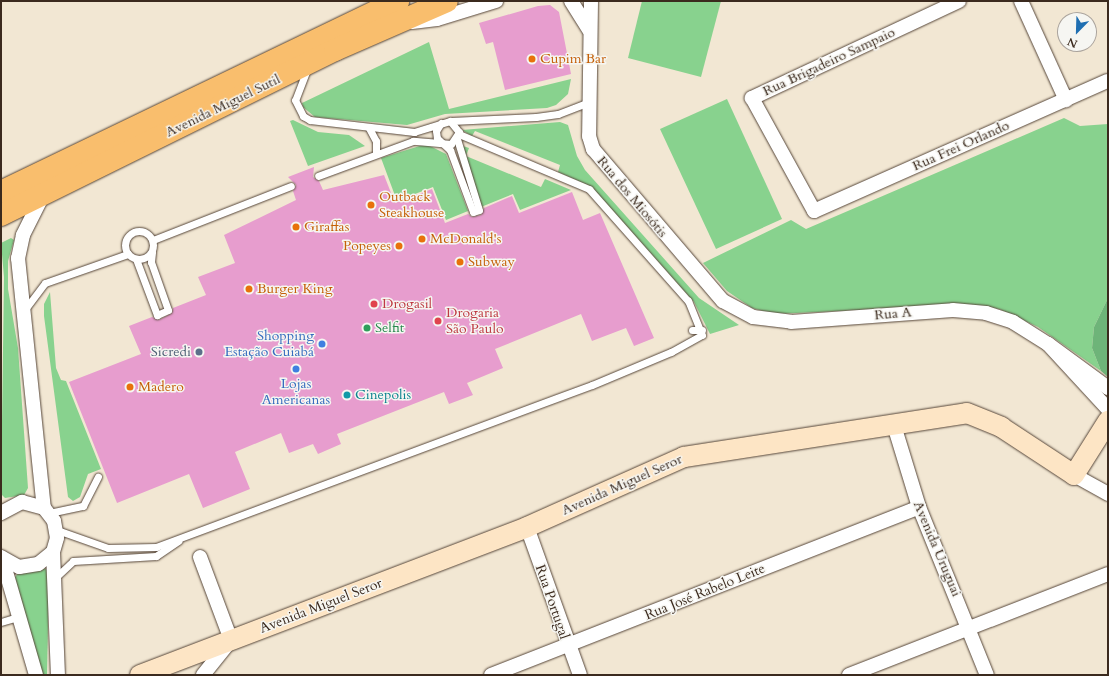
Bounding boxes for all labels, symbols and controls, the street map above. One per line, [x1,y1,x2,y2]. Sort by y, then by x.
north arrow [1057,12,1097,52]
street label: Rua Brigadeiro Sampaio [760,24,898,100]
text: N [1065,34,1080,51]
place label: Cupim Bar [540,51,606,67]
marker: Cupim Bar [527,54,537,64]
street label: Avenida Miguel Sutil [163,71,283,141]
street label: Rua Frei Orlando [910,117,1012,175]
street label: Rua dos Miosótis [593,153,671,241]
place label: Outback Steakhouse [379,189,444,222]
marker: Outback Steakhouse [366,200,376,210]
place label: Giraffas [304,219,349,235]
marker: Giraffas [291,222,301,232]
place label: McDonald's [430,231,501,247]
marker: McDonald's [417,234,427,244]
place label: Popeyes [343,238,391,254]
marker: Popeyes [394,241,404,251]
place label: Subway [468,254,515,270]
marker: Subway [455,257,465,267]
place label: Burger King [257,281,333,297]
marker: Burger King [244,284,254,294]
place label: Drogasil [382,296,432,312]
marker: Drogasil [369,299,379,309]
street label: Rua A [874,304,912,324]
place label: Drogaria São Paulo [446,305,504,338]
marker: Drogaria São Paulo [433,316,443,326]
place label: Selfit [375,320,404,336]
marker: Selfit [362,323,372,333]
place label: Shopping Estação Cuiabá [224,328,314,360]
marker: Shopping Estação Cuiabá [317,339,327,349]
place label: Sicredi [151,344,191,360]
marker: Sicredi [194,347,204,357]
marker: Lojas Americanas [291,364,301,374]
place label: Lojas Americanas [262,376,330,408]
place label: Madero [138,379,184,395]
marker: Madero [125,382,135,392]
place label: Cinepolis [355,387,411,403]
marker: Cinepolis [342,390,352,400]
street label: Avenida Miguel Seror [559,451,685,519]
street label: Avenida Uruguai [909,499,965,599]
street label: Rua José Rabelo Leite [642,560,768,624]
street label: Rua Portugal [531,563,573,641]
street label: Avenida Miguel Seror [257,575,385,637]

